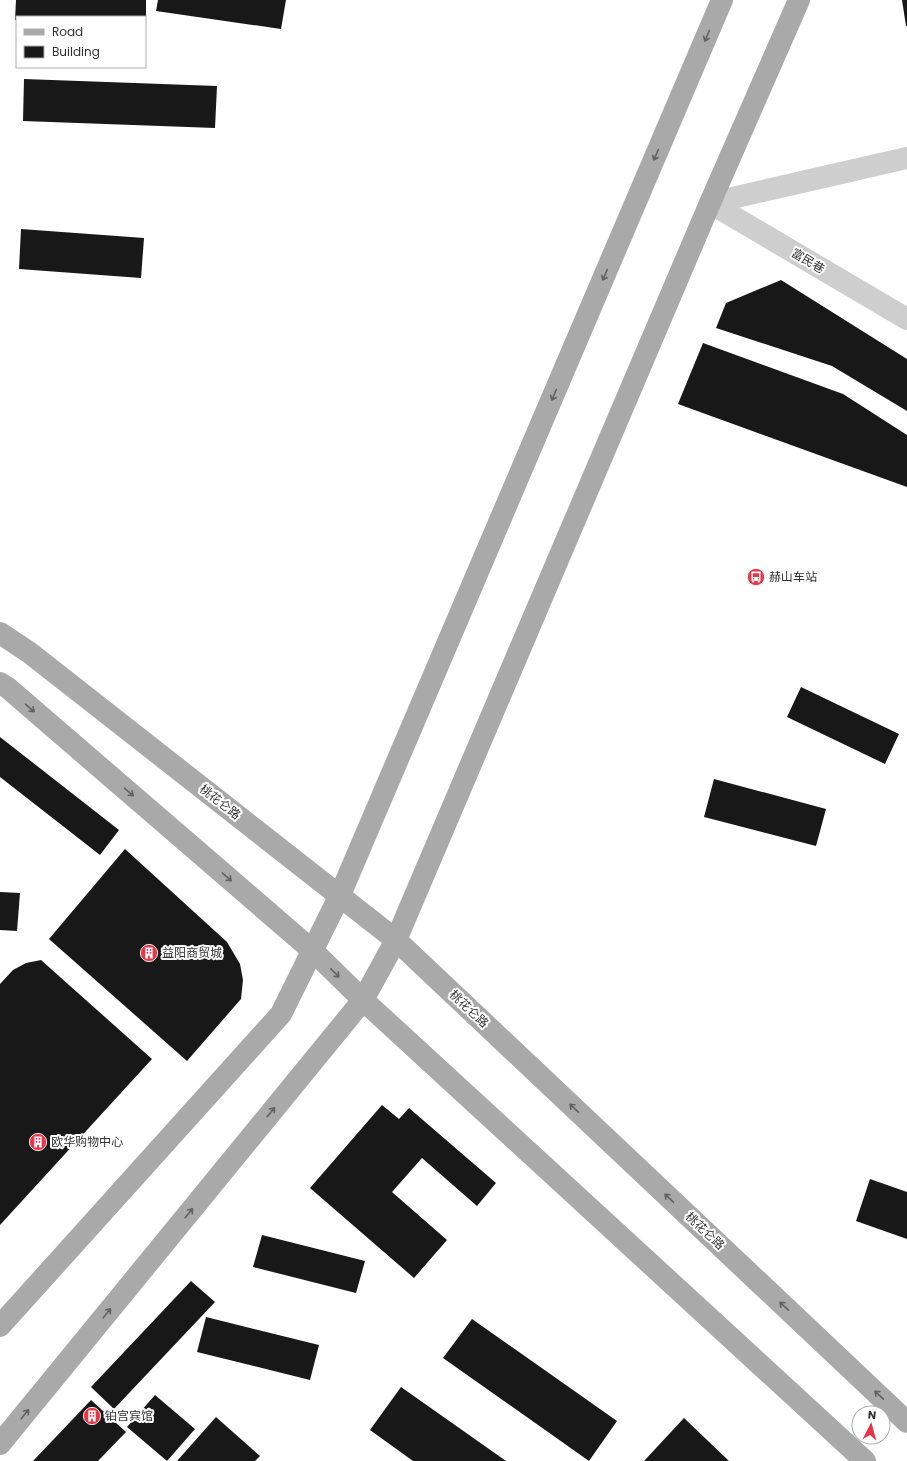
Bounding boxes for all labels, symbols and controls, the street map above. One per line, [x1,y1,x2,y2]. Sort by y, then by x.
legend [16,16,146,68]
text: Road [52,23,83,40]
one-way arrow [703,29,710,41]
text: Building [52,43,100,60]
one-way arrow [652,149,659,161]
street label: 富民巷 [788,244,828,277]
one-way arrow [601,269,608,281]
one-way arrow [549,388,557,400]
bus stop icon: 赫山车站 [746,567,766,587]
place label: 赫山车站 [769,568,817,585]
one-way arrow [25,703,36,712]
street label: 桃花仑路 [196,780,244,823]
one-way arrow [123,788,134,797]
one-way arrow [222,873,232,882]
building icon: 益阳商贸城 [139,943,159,963]
place label: 益阳商贸城 [162,944,222,961]
one-way arrow [330,968,340,978]
street label: 桃花仑路 [446,986,493,1031]
one-way arrow [569,1104,580,1113]
one-way arrow [267,1107,276,1117]
building icon: 欧华购物中心 [28,1132,48,1152]
place label: 欧华购物中心 [51,1133,123,1150]
one-way arrow [664,1193,674,1202]
one-way arrow [185,1207,194,1218]
street label: 桃花仑路 [682,1208,729,1253]
one-way arrow [779,1301,789,1311]
one-way arrow [102,1308,111,1319]
one-way arrow [874,1390,884,1400]
north arrow [851,1405,891,1445]
building icon: 铂宫宾馆 [82,1406,102,1426]
place label: 铂宫宾馆 [105,1407,153,1424]
text: N [867,1407,877,1423]
one-way arrow [20,1409,29,1419]

